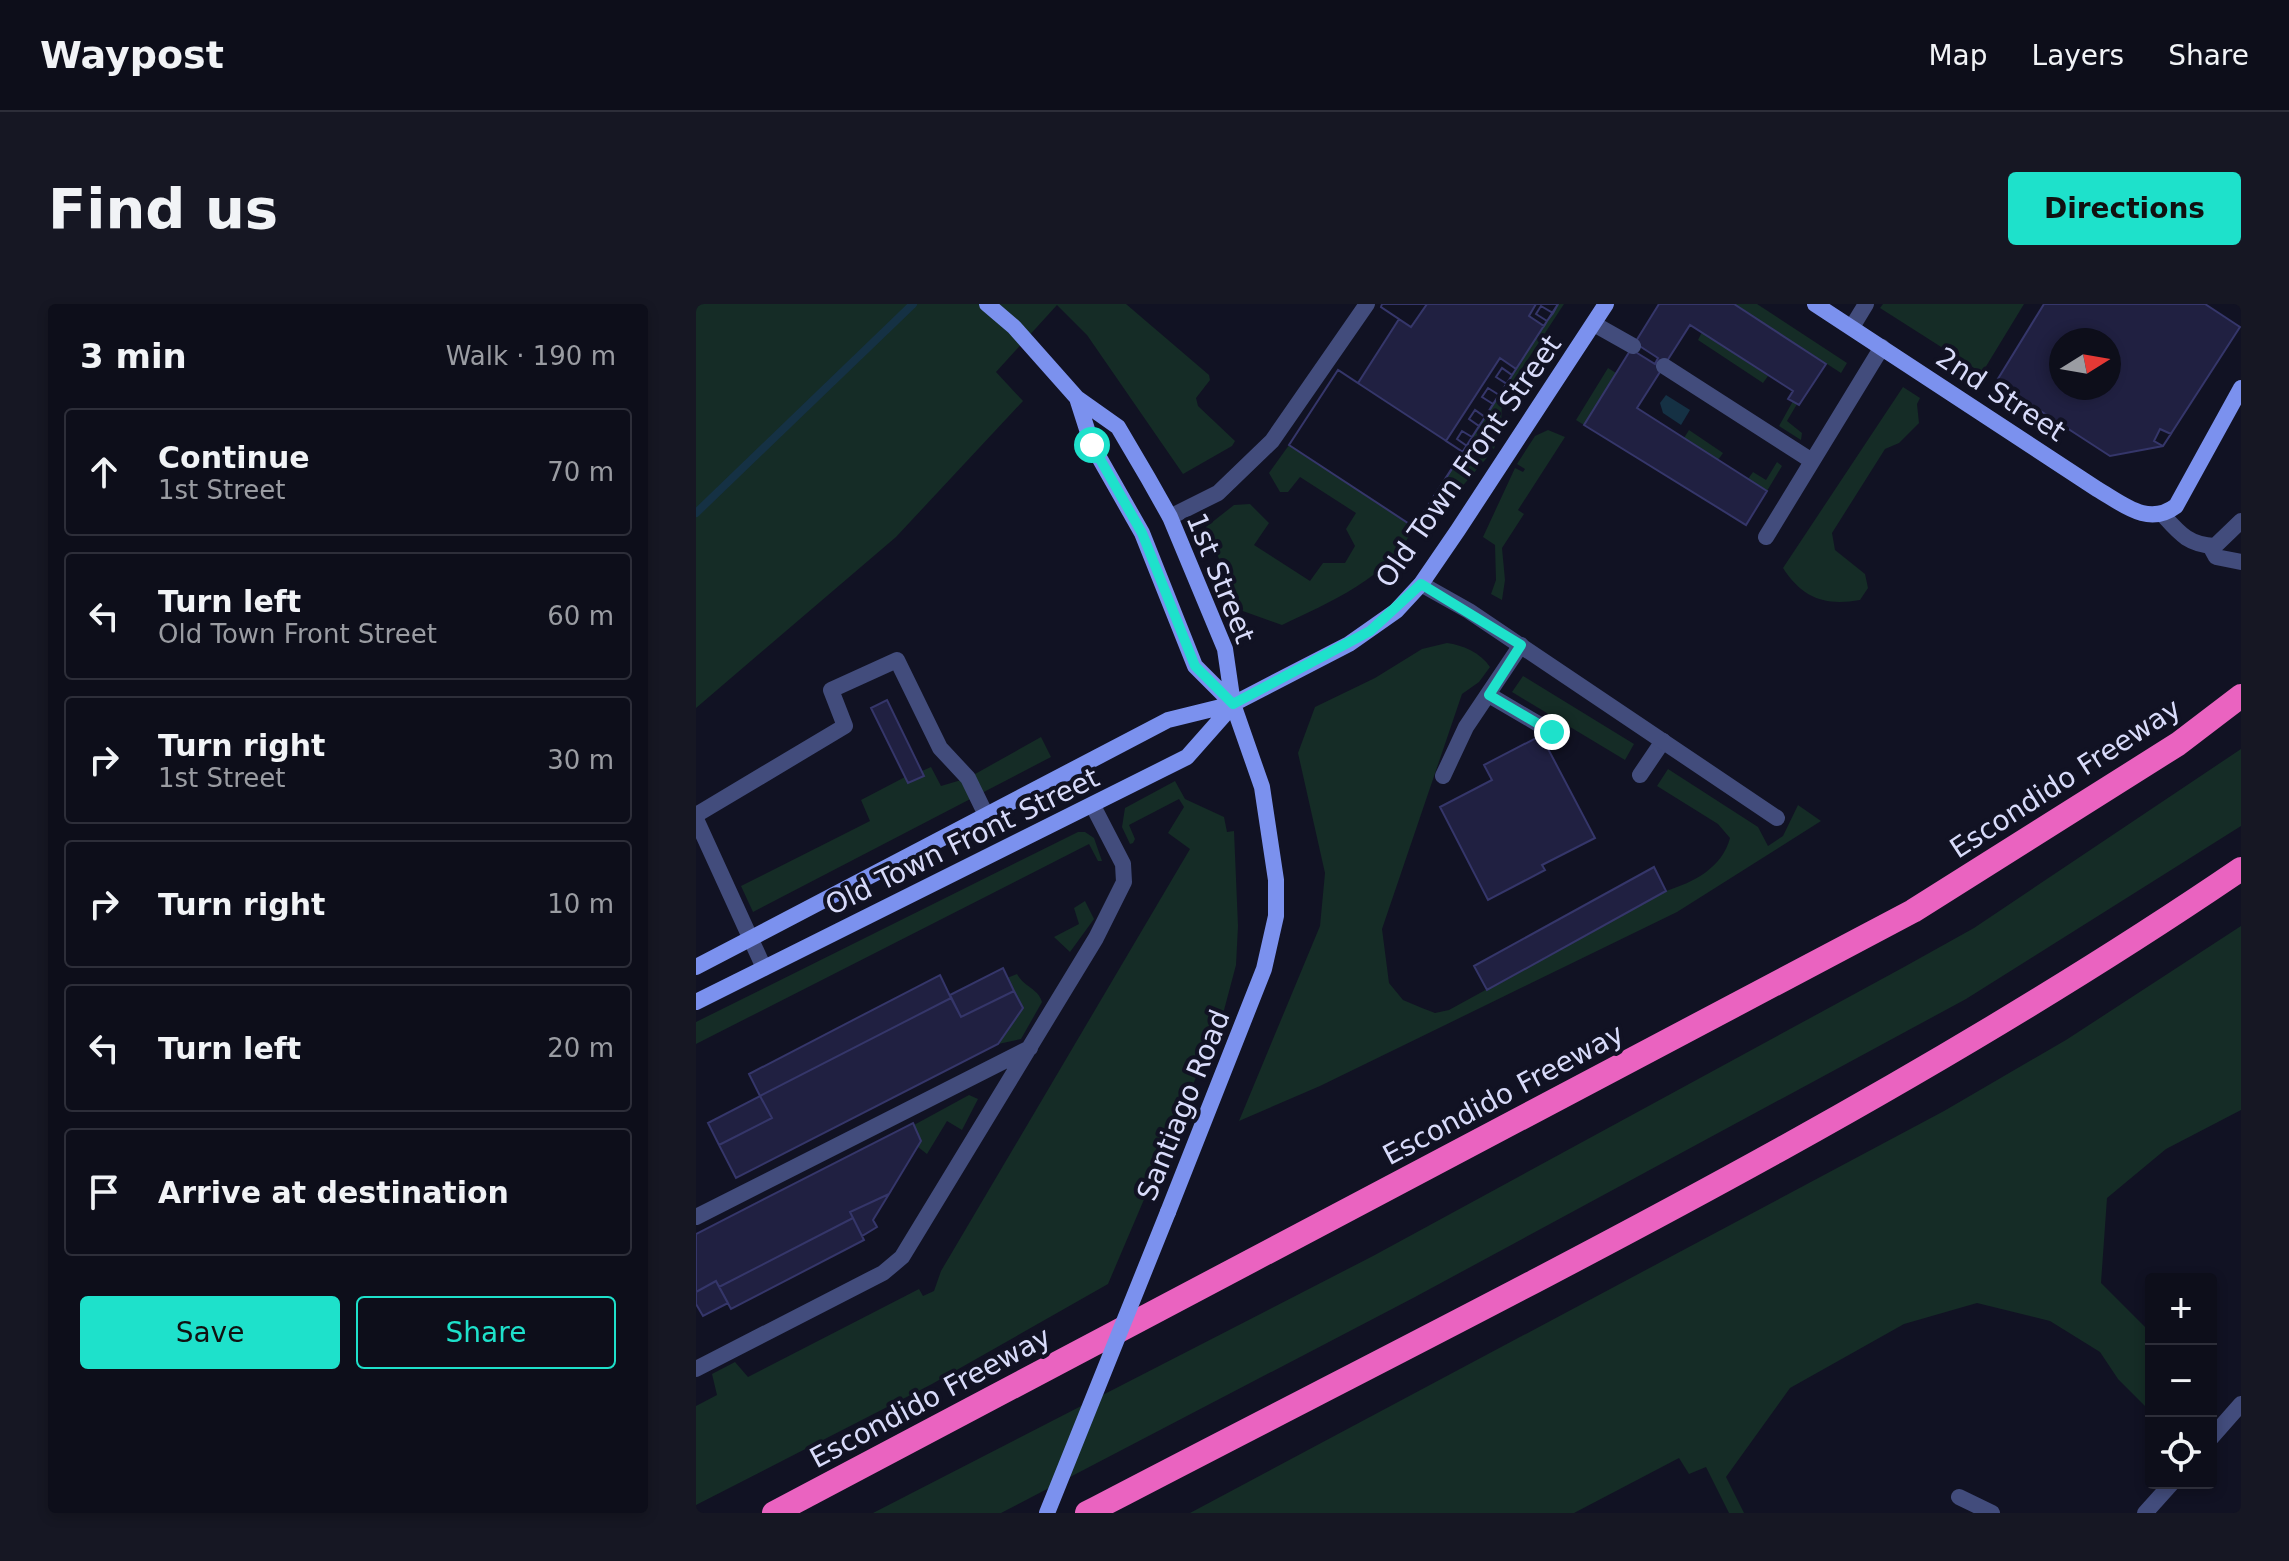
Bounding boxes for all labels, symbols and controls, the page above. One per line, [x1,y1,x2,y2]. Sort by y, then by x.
text: Waypost [40,33,224,77]
text: Map [1928,39,1988,72]
text: Layers [2032,39,2124,72]
text: Share [2168,39,2249,72]
button: Directions [2008,172,2241,245]
text: Find us [48,176,278,241]
north arrow [2049,328,2121,400]
street label: Old Town Front Street [1369,329,1568,594]
text: 3 min [80,336,187,376]
street label: 2nd Street [1930,340,2072,448]
text: Walk · 190 m [446,341,616,371]
route start [1074,427,1110,463]
text: Continue [158,440,310,475]
icon: ahead [82,450,126,494]
text: 70 m [547,457,614,487]
text: 1st Street [158,475,286,505]
street label: 1st Street [1180,508,1262,648]
text: Turn left [158,584,301,619]
icon: left [82,594,126,638]
text: 60 m [547,601,614,631]
text: Old Town Front Street [158,619,437,649]
street label: Escondido Freeway [1944,692,2187,865]
route end [1534,714,1570,750]
text: Turn right [158,728,325,763]
icon: right [82,738,126,782]
text: 30 m [547,745,614,775]
street label: Old Town Front Street [820,761,1104,922]
text: 1st Street [158,763,286,793]
icon: right [82,882,126,926]
text: Turn right [158,887,325,922]
text: 10 m [547,889,614,919]
street label: Santiago Road [1130,1005,1237,1205]
street label: Escondido Freeway [1377,1017,1629,1172]
icon: left [82,1026,126,1070]
text: Turn left [158,1031,301,1066]
text: 20 m [547,1033,614,1063]
icon: arrive [82,1170,126,1214]
text: Arrive at destination [158,1175,509,1210]
map controls [2145,1273,2217,1489]
button: + [2145,1273,2217,1345]
button: Save [80,1296,340,1369]
button: Share [356,1296,616,1369]
street label: Escondido Freeway [804,1320,1056,1475]
button: − [2145,1345,2217,1417]
button: locate [2145,1417,2217,1489]

